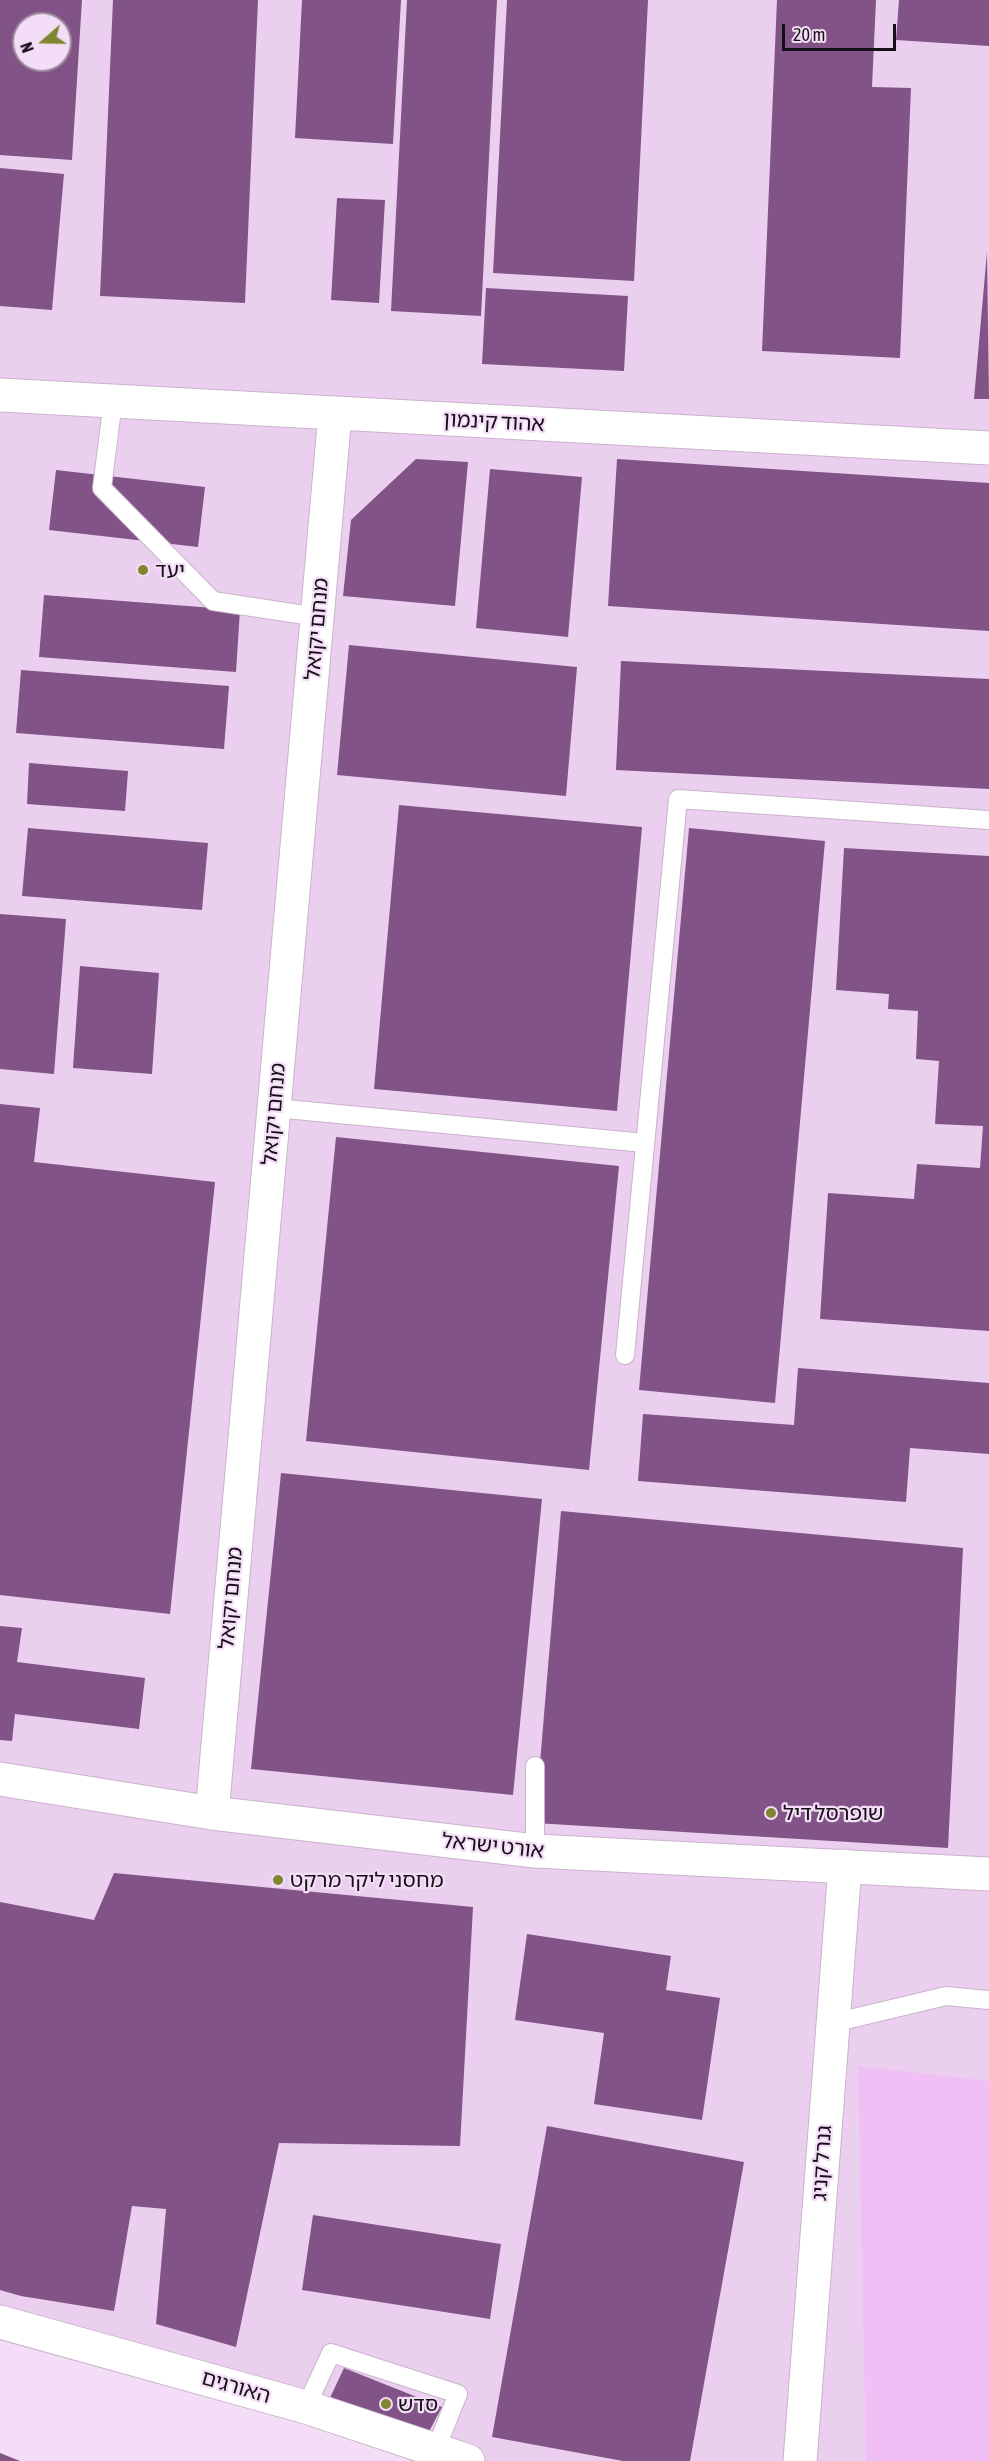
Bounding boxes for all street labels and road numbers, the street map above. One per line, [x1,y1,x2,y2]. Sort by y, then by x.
street label: אהוד קינמון [443,407,545,437]
street label: מנחם יקואל [300,577,334,681]
street label: מנחם יקואל [257,1062,291,1166]
street label: מנחם יקואל [214,1546,248,1650]
street label: אורט ישראל [441,1828,545,1864]
street label: גנרל קניג [807,2124,837,2202]
street label: האורגים [199,2365,273,2409]

